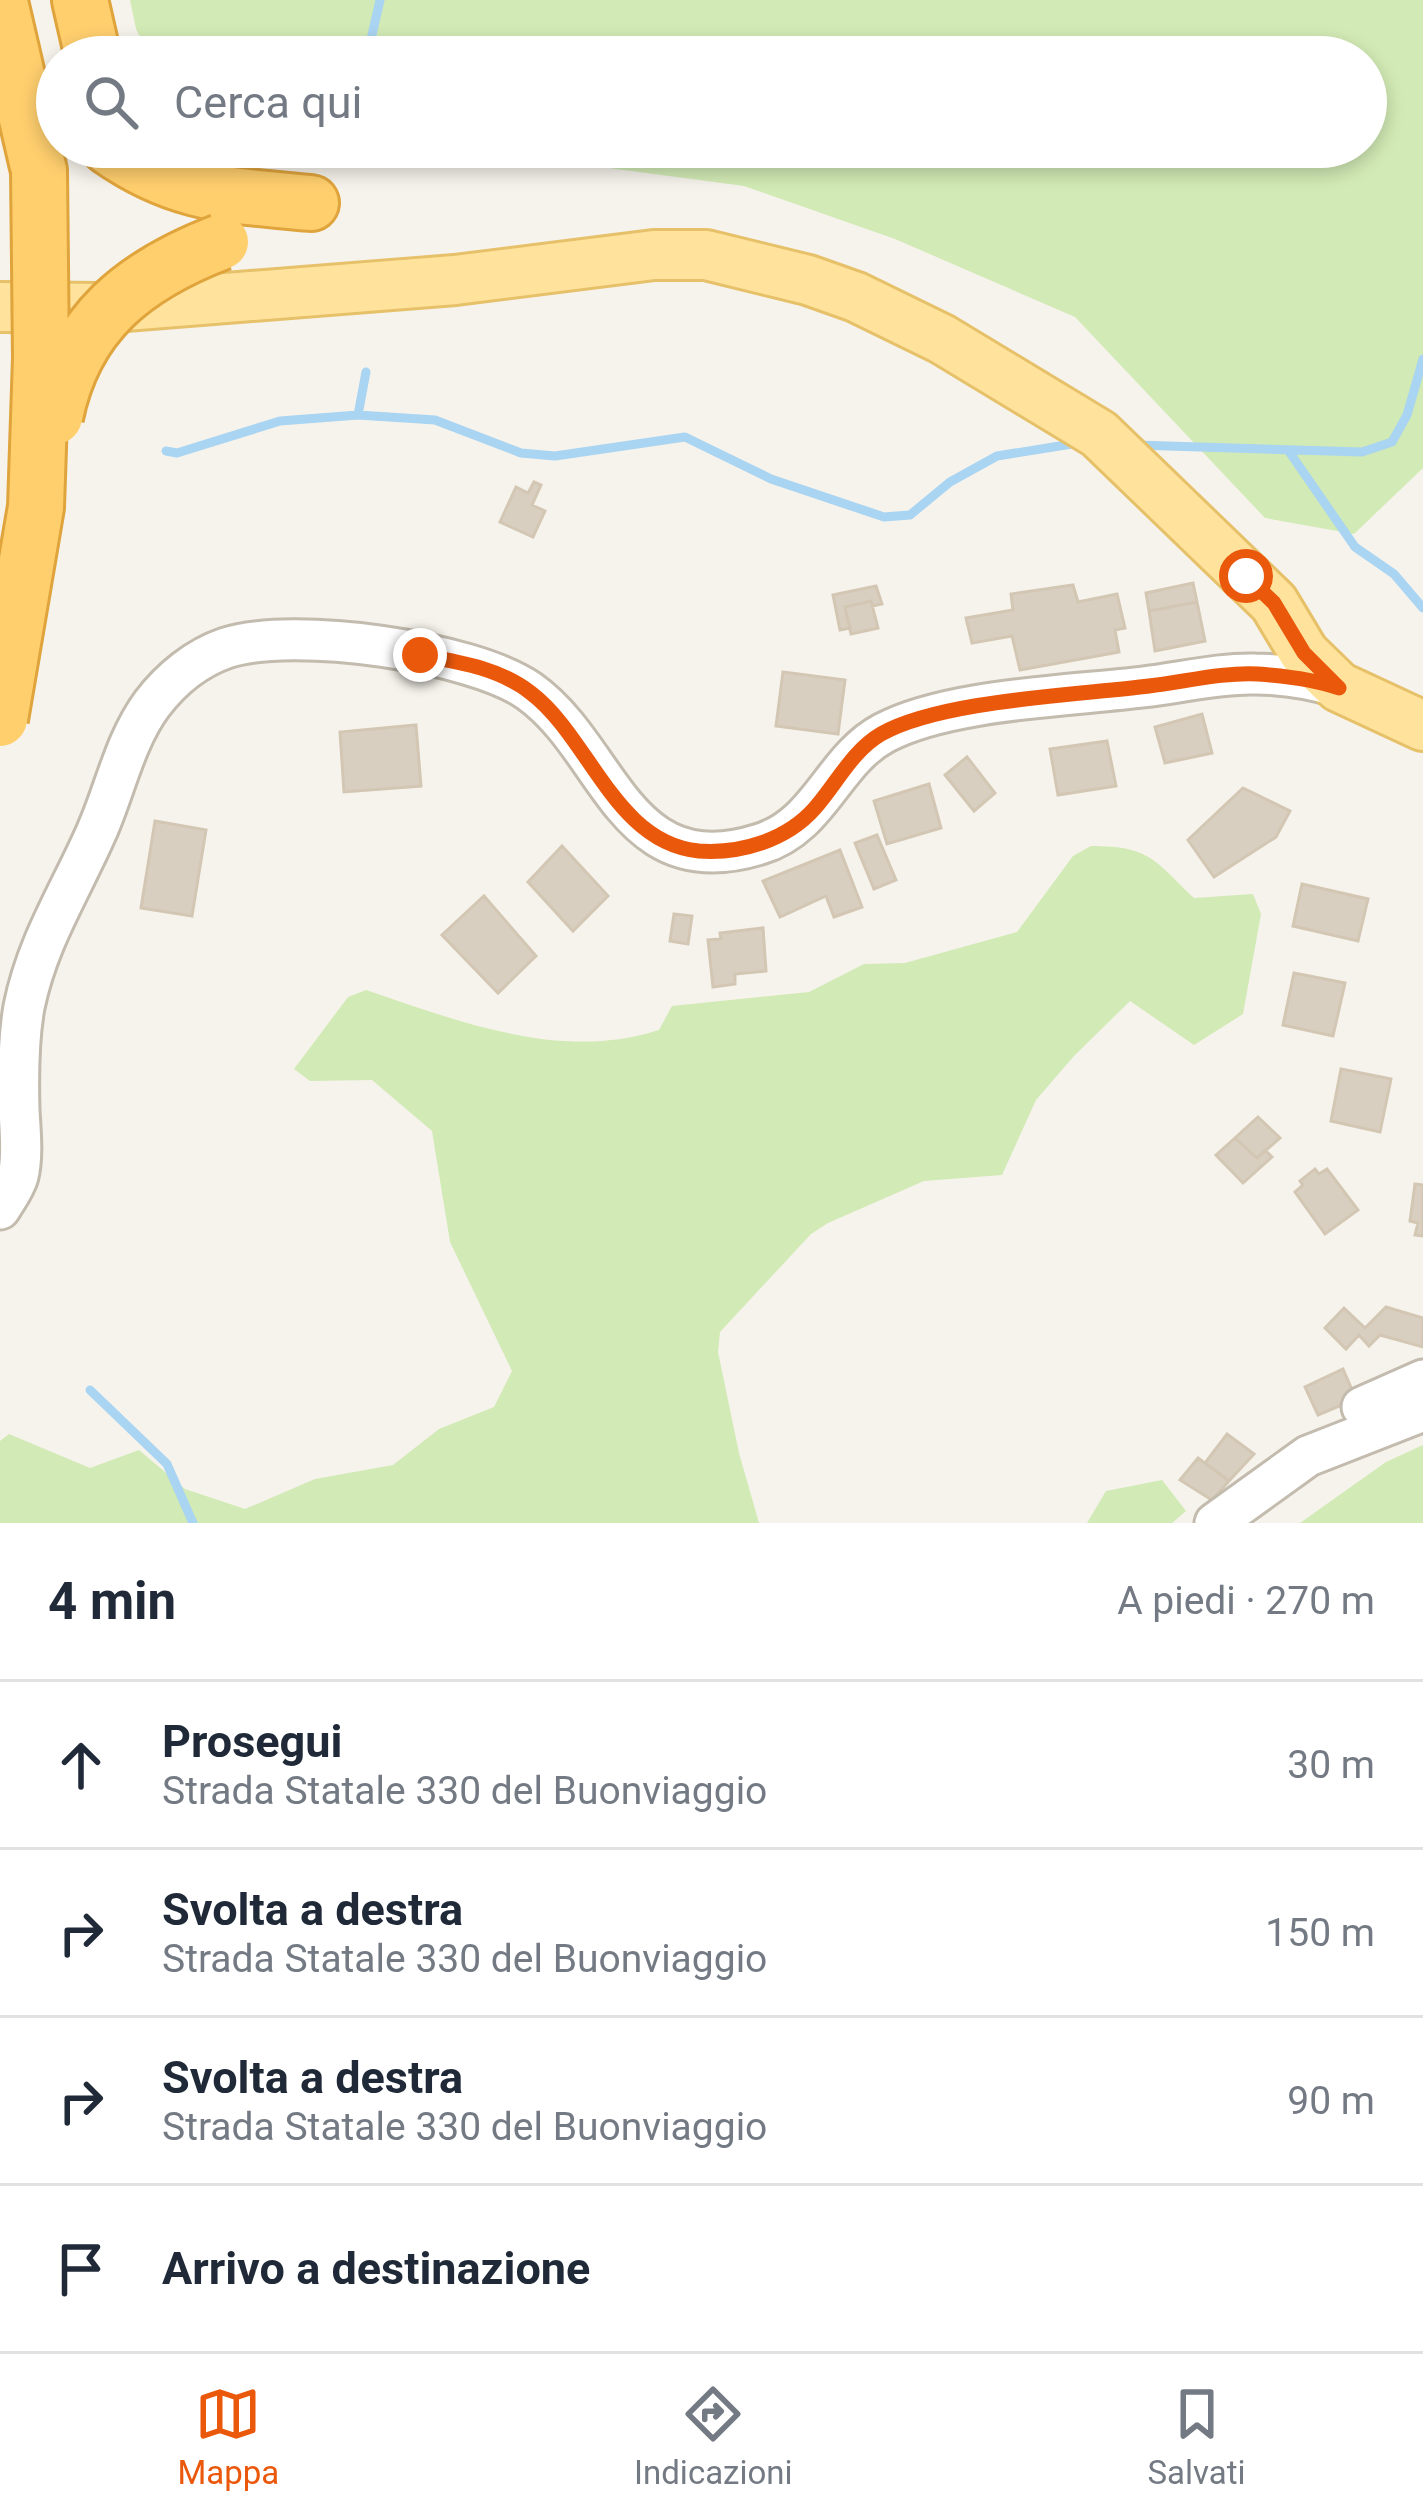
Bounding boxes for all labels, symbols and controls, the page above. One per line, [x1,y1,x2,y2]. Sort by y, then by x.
search box [36,36,1387,168]
icon: search [78,69,144,135]
text: Cerca qui [174,76,363,129]
route start [1219,549,1273,603]
route end [393,628,447,682]
text: 4 min [48,1572,176,1631]
text: A piedi · 270 m [1117,1578,1375,1624]
text: Prosegui [162,1715,342,1768]
icon: ahead [48,1732,114,1798]
text: 30 m [1287,1742,1375,1788]
text: Strada Statale 330 del Buonviaggio [162,1768,767,1814]
text: Svolta a destra [162,1883,463,1936]
icon: right [48,1900,114,1966]
text: 150 m [1265,1910,1375,1956]
text: Strada Statale 330 del Buonviaggio [162,1936,767,1982]
text: Svolta a destra [162,2051,463,2104]
icon: right [48,2068,114,2134]
text: 90 m [1287,2078,1375,2124]
text: Strada Statale 330 del Buonviaggio [162,2104,767,2150]
icon: arrive [48,2236,114,2302]
text: Arrivo a destinazione [162,2242,590,2295]
tab: Mappa [177,2381,279,2492]
tab: Indicazioni [634,2381,793,2492]
tab: Salvati [1147,2381,1246,2492]

